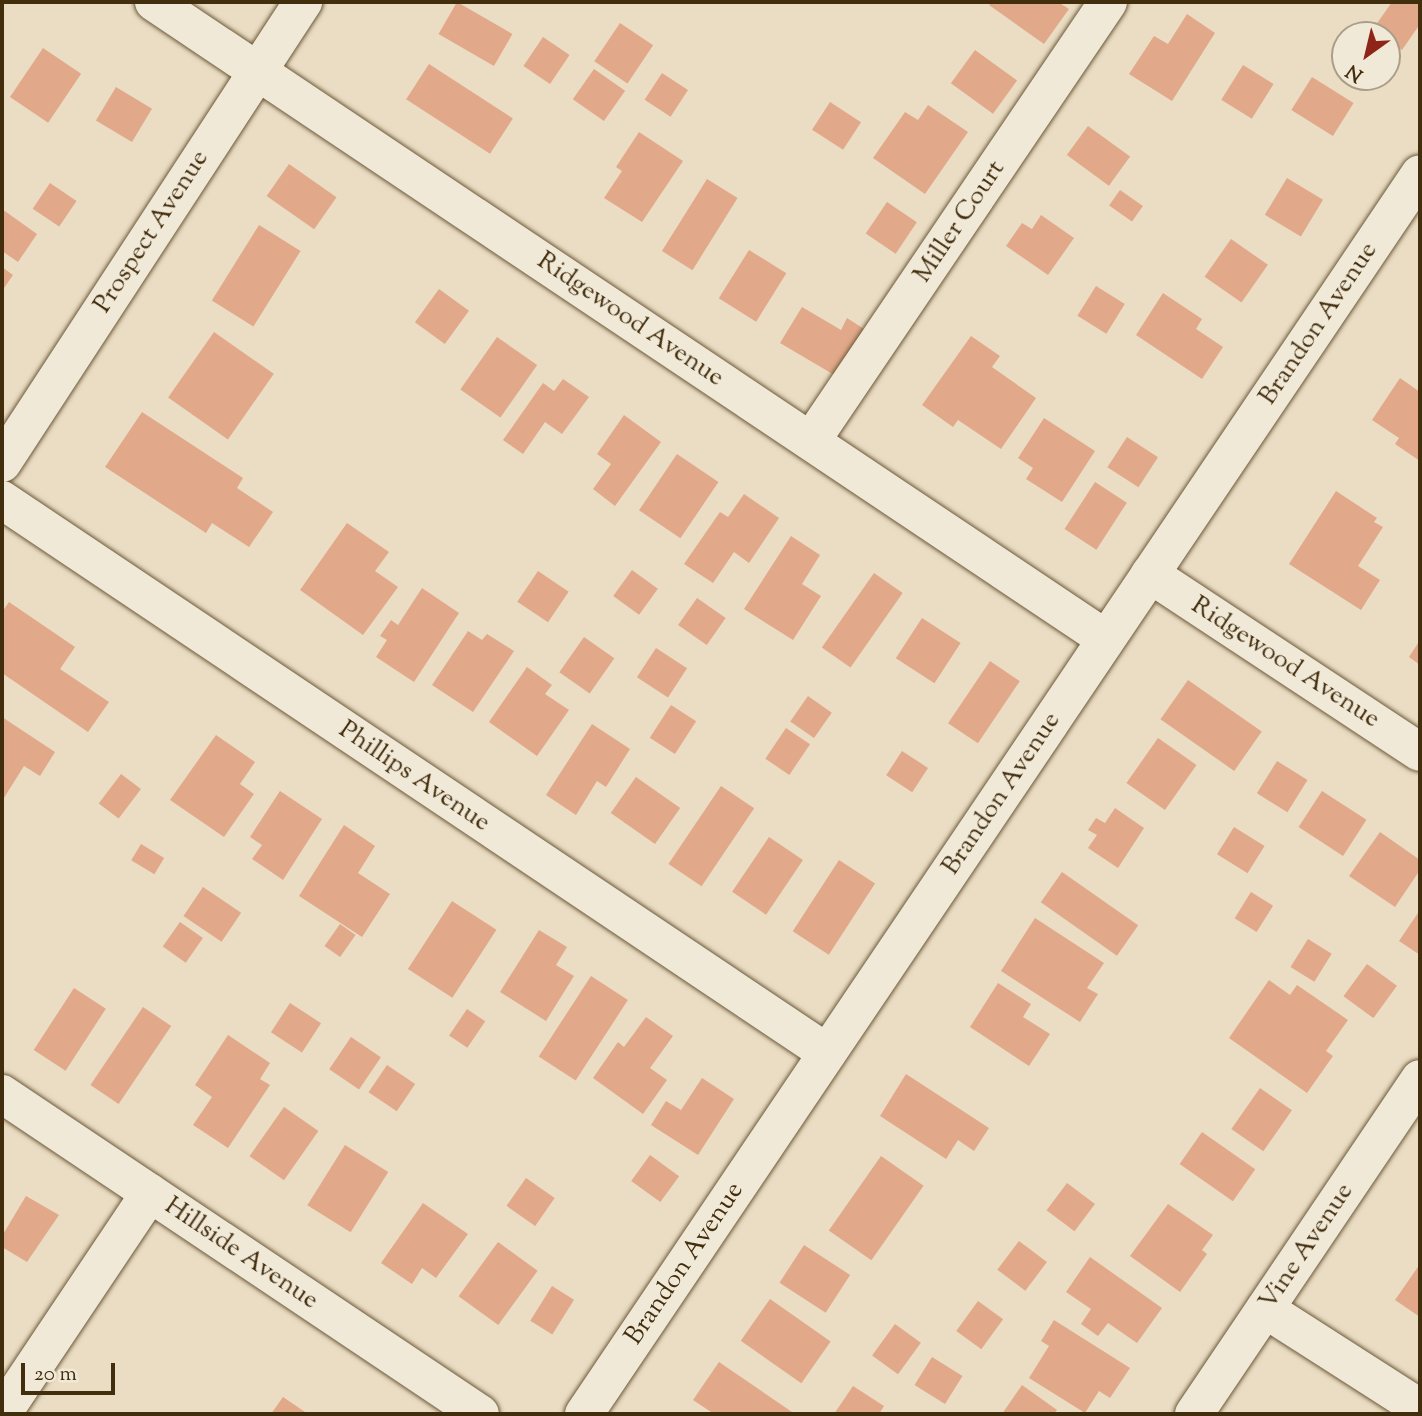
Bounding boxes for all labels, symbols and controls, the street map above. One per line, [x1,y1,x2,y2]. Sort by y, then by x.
north arrow [1331,21,1401,91]
text: N [1341,57,1369,88]
street label: Prospect Avenue [88,145,216,319]
street label: Miller Court [908,155,1012,289]
street label: Brandon Avenue [1253,237,1385,411]
street label: Ridgewood Avenue [531,246,729,394]
street label: Ridgewood Avenue [1185,590,1385,736]
street label: Brandon Avenue [936,707,1068,881]
street label: Phillips Avenue [332,715,496,839]
street label: Brandon Avenue [619,1177,751,1351]
street label: Vine Avenue [1253,1178,1361,1316]
street label: Hillside Avenue [158,1191,324,1317]
scale bar [24,1350,119,1394]
text: 20 m [34,1360,77,1390]

